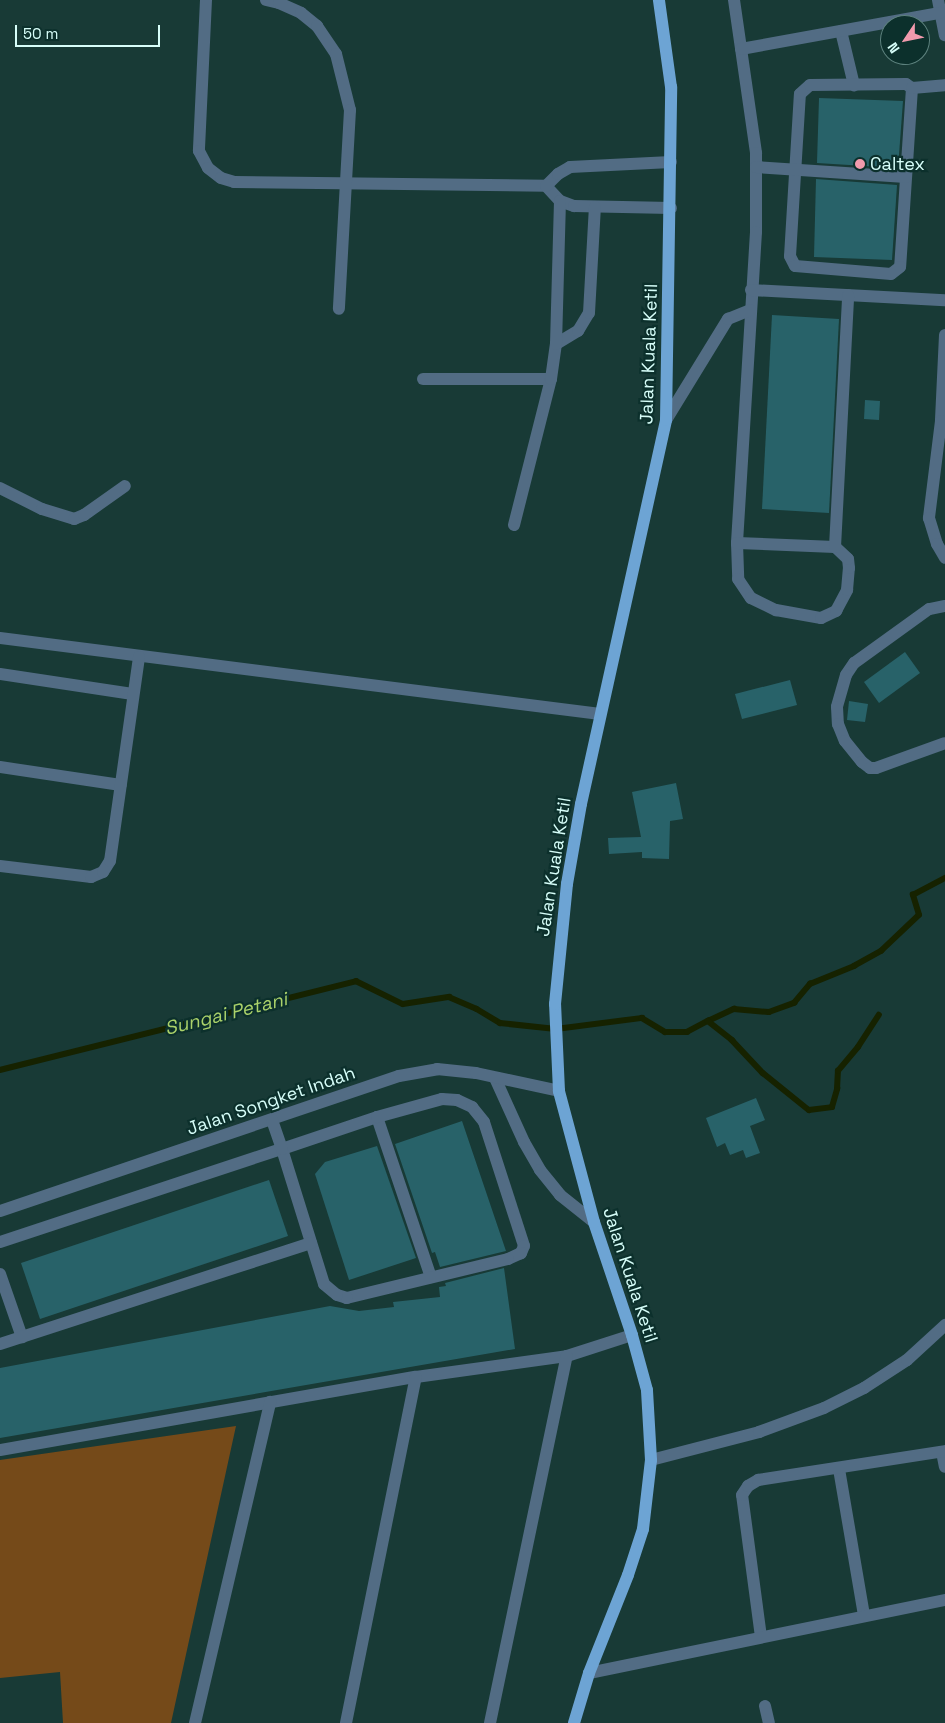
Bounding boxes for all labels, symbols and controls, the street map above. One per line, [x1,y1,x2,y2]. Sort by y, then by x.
scale bar [18,15,162,47]
north arrow [880,15,930,65]
text: 50 m [23,24,58,43]
text: N [883,39,903,57]
place label: Caltex [870,153,925,175]
marker: Caltex [854,158,866,170]
street label: Jalan Kuala Ketil [636,283,662,425]
street label: Jalan Kuala Ketil [532,796,576,938]
water label: Sungai Petani [162,988,290,1040]
street label: Jalan Songket Indah [184,1062,358,1140]
street label: Jalan Kuala Ketil [598,1205,662,1345]

